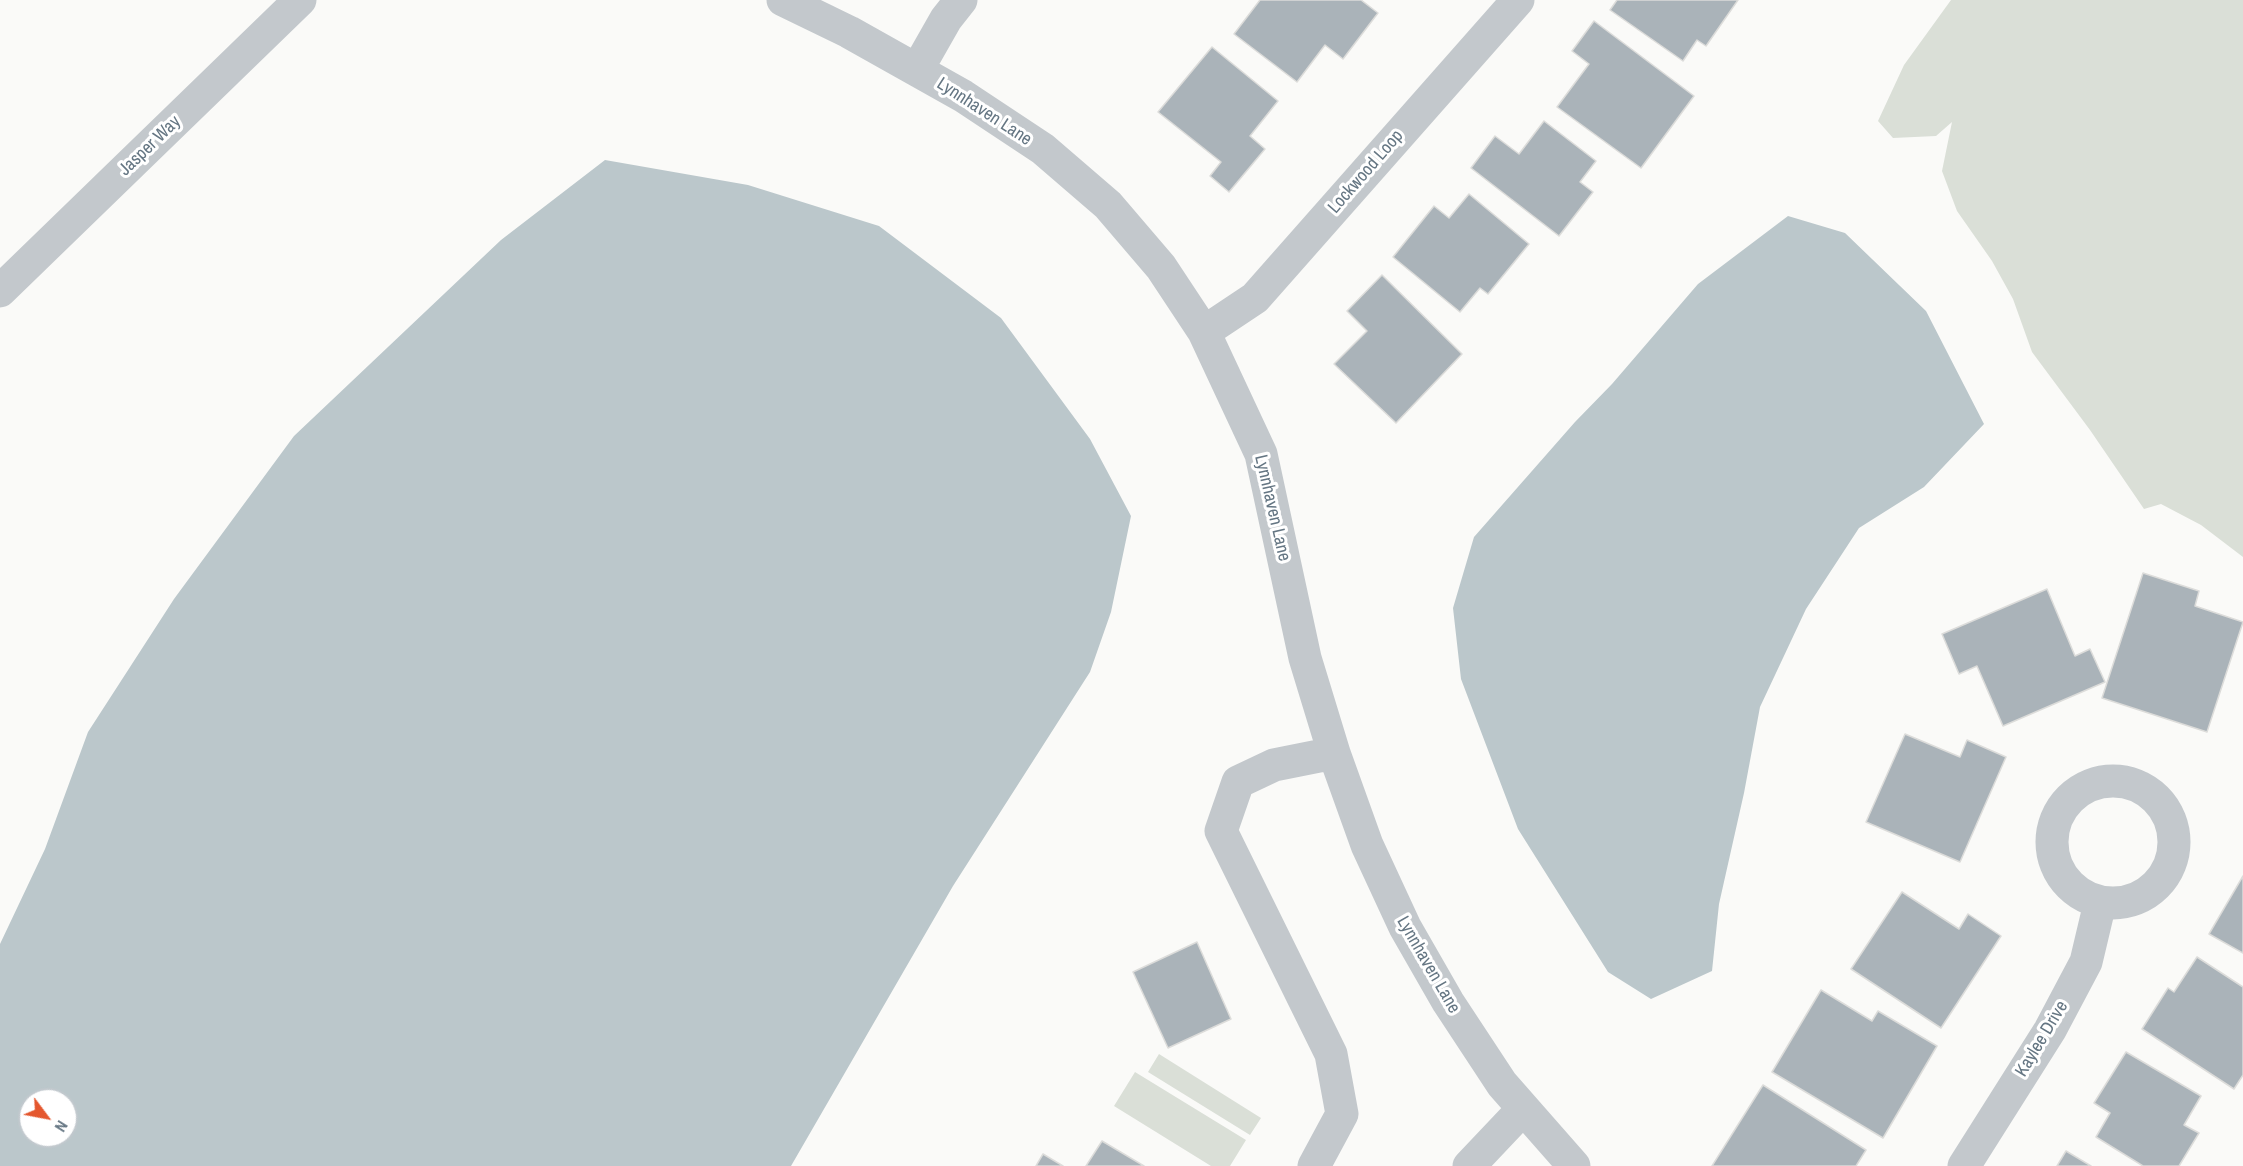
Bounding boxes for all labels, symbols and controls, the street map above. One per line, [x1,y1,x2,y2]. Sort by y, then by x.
street label: Lynnhaven Lane [933,73,1035,151]
street label: Jasper Way [115,111,185,181]
street label: Lockwood Loop [1324,126,1408,218]
street label: Lynnhaven Lane [1249,453,1295,563]
street label: Lynnhaven Lane [1391,913,1465,1017]
street label: Kaylee Drive [2011,997,2073,1081]
north arrow [18,1088,78,1148]
text: N [50,1117,73,1136]

